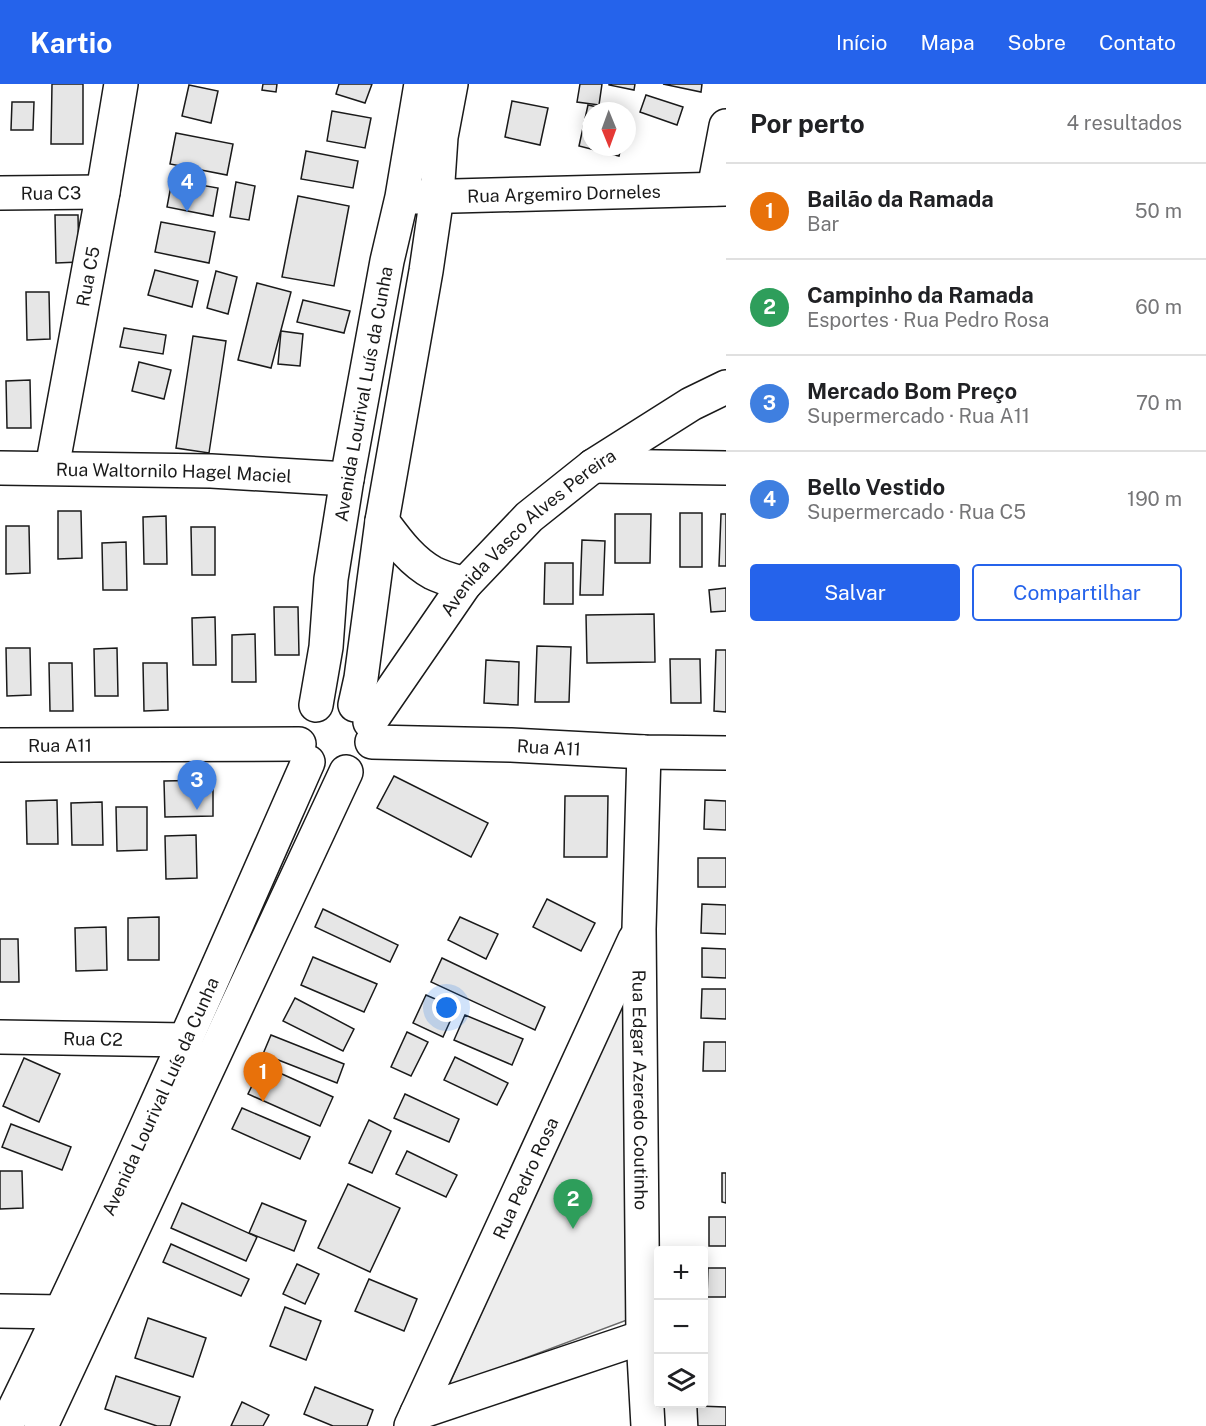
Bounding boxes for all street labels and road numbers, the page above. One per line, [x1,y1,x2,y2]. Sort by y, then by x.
street label: Rua Argemiro Dorneles [467,180,661,206]
street label: Rua C3 [21,182,81,203]
street label: Rua C5 [72,244,103,308]
street label: Avenida Lourival Luís da Cunha [330,264,396,523]
street label: Avenida Vasco Alves Pereira [436,444,619,620]
street label: Rua Waltornilo Hagel Maciel [56,458,293,486]
street label: Rua A11 [28,734,92,755]
street label: Rua A11 [516,735,582,759]
street label: Rua Edgar Azeredo Coutinho [629,970,652,1210]
street label: Avenida Lourival Luís da Cunha [97,974,223,1219]
street label: Rua C2 [63,1028,123,1049]
street label: Rua Pedro Rosa [488,1114,562,1242]

